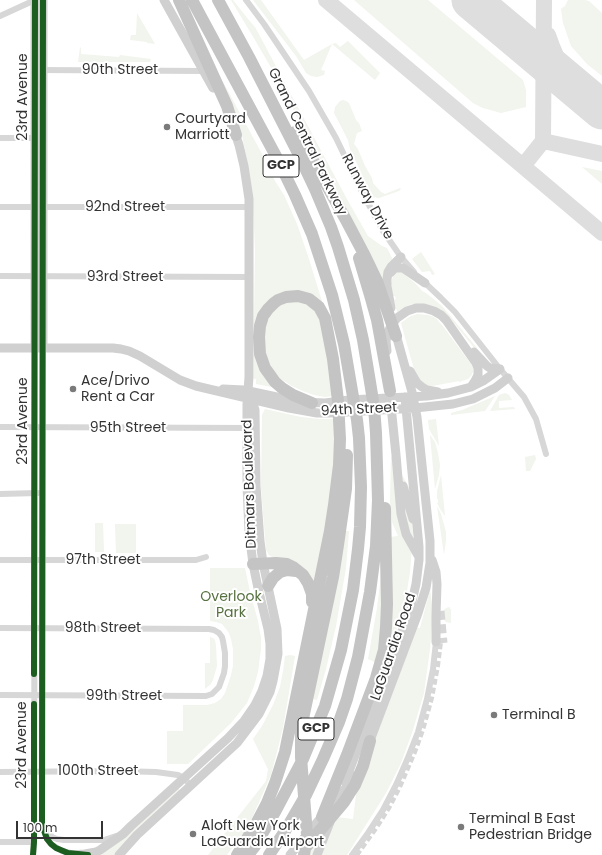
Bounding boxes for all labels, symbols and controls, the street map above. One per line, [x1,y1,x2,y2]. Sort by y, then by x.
street label: 23rd Avenue [15,53,31,141]
street label: 90th Street [82,62,158,78]
street label: Grand Central Parkway [264,66,350,218]
place label: Courtyard Marriott [175,111,246,144]
marker: Courtyard Marriott [162,122,172,132]
street label: Runway Drive [337,152,397,242]
road number: GCP [263,155,299,177]
street label: 92nd Street [85,199,165,215]
street label: 93rd Street [87,269,163,285]
place label: Ace/Drivo Rent a Car [81,373,155,406]
street label: 23rd Avenue [15,377,31,465]
marker: Ace/Drivo Rent a Car [68,384,78,394]
street label: 94th Street [320,400,398,420]
street label: Ditmars Boulevard [239,419,261,549]
street label: 95th Street [90,420,166,436]
street label: 97th Street [65,552,141,568]
park label: Overlook Park [200,589,262,622]
street label: LaGuardia Road [368,591,420,703]
street label: 98th Street [65,620,141,636]
street label: 99th Street [86,688,162,704]
street label: 23rd Avenue [14,701,30,789]
place label: Terminal B [502,707,576,723]
marker: Terminal B [489,710,499,720]
road number: GCP [298,718,334,740]
street label: 100th Street [58,763,138,779]
place label: Terminal B East Pedestrian Bridge [469,811,592,844]
scale bar [18,813,105,839]
place label: Aloft New York LaGuardia Airport [201,818,324,850]
text: 100 m [23,819,57,836]
marker: Terminal B East Pedestrian Bridge [456,822,466,832]
marker: Aloft New York LaGuardia Airport [188,829,198,839]

